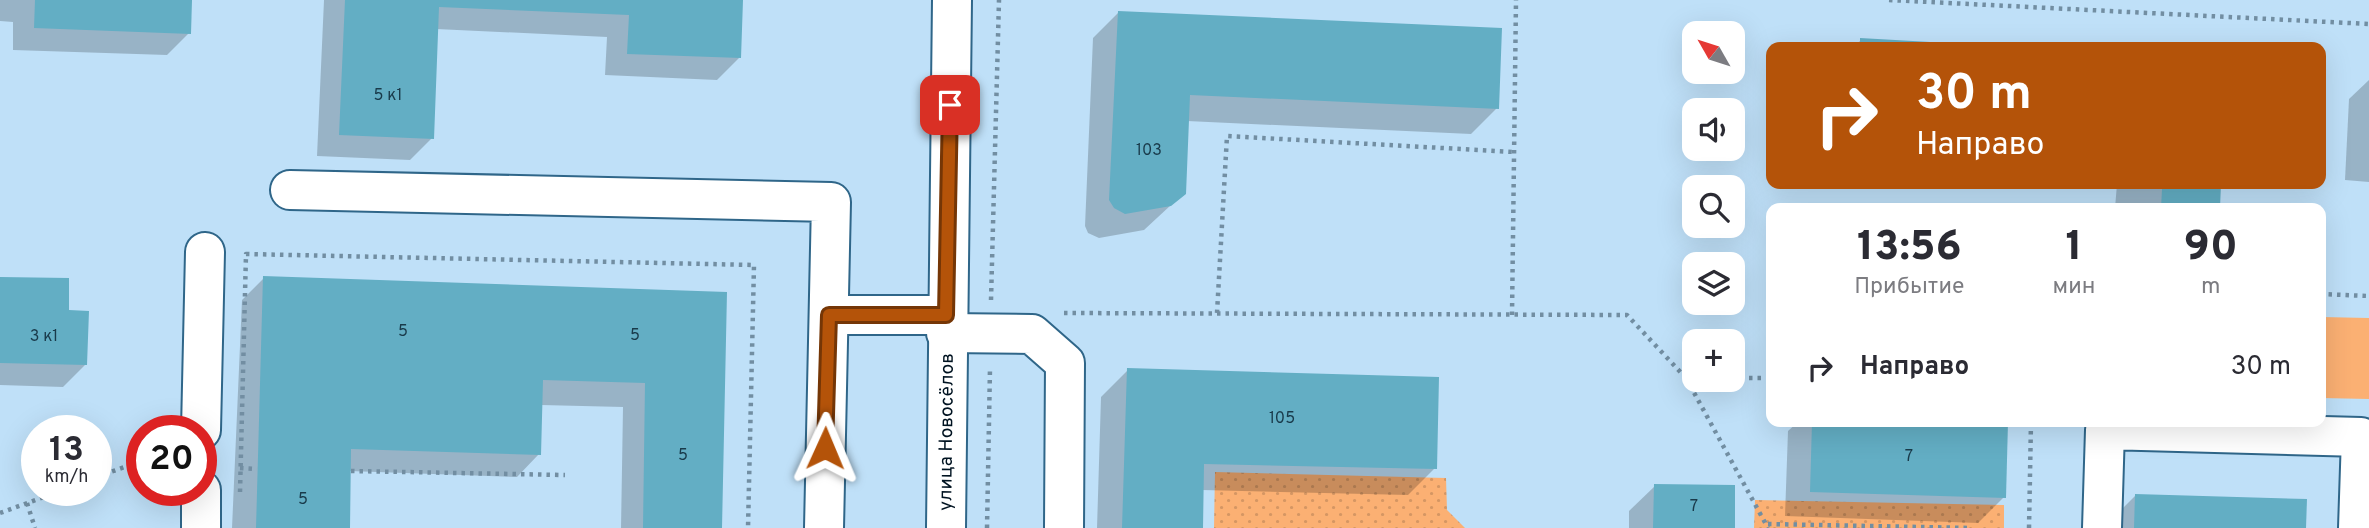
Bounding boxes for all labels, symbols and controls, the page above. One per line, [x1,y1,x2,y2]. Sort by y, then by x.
north arrow [1682,21,1745,84]
map controls [1682,21,1745,392]
text: 30 m [1916,65,2032,127]
icon: right [1801,70,1892,161]
pin [920,75,980,135]
house number: 5 к1 [374,86,402,106]
icon: arrive [931,86,969,124]
button: sound [1682,98,1745,161]
text: Направо [1916,126,2044,166]
house number: 103 [1136,141,1162,161]
button: search [1682,175,1745,238]
text: 13:56 [1857,222,1961,275]
text: 1 [2065,222,2083,275]
text: 90 [2184,222,2238,275]
button: layers [1682,252,1745,315]
text: Прибытие [1854,273,1964,302]
text: мин [2053,273,2096,302]
text: m [2201,273,2220,302]
house number: 5 [398,322,408,342]
house number: 5 [630,326,640,346]
house number: 3 к1 [30,327,58,347]
button: + [1682,329,1745,392]
icon: right [1801,349,1839,387]
text: Направо [1860,351,1969,384]
text: 30 m [2231,351,2291,384]
street label: улица Новосёлов [934,353,960,511]
house number: 105 [1269,409,1295,429]
position arrow [788,411,862,485]
speed limit sign: 20 [126,415,217,506]
text: 13 [49,429,84,473]
house number: 5 [678,446,688,466]
house number: 7 [1905,447,1913,467]
text: km/h [45,466,88,489]
house number: 5 [298,490,308,510]
house number: 7 [1690,497,1698,517]

